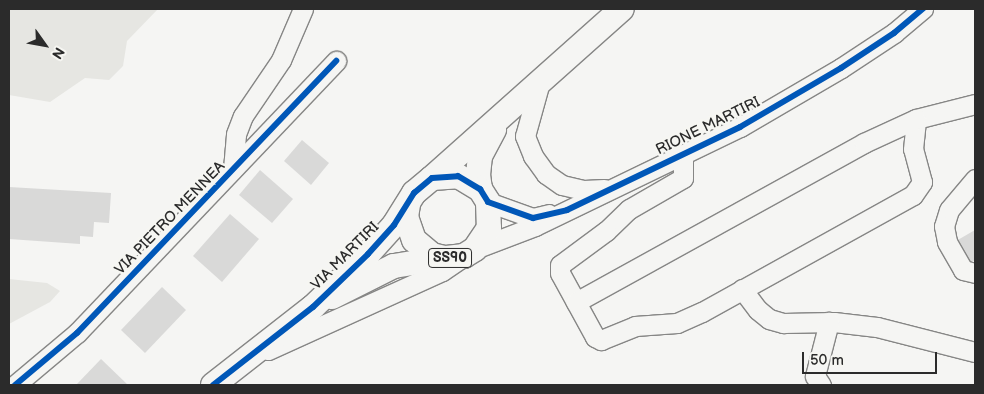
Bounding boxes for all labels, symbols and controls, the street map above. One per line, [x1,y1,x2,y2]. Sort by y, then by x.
north arrow [20,20,70,70]
text: N [48,44,68,62]
street label: RIONE MARTIRI [653,93,763,159]
street label: VIA PIETRO MENNEA [111,158,229,278]
street label: VIA MARTIRI [307,218,383,294]
road number: SS90 [428,247,472,270]
scale bar [804,342,939,374]
text: 50 m [810,351,844,370]

